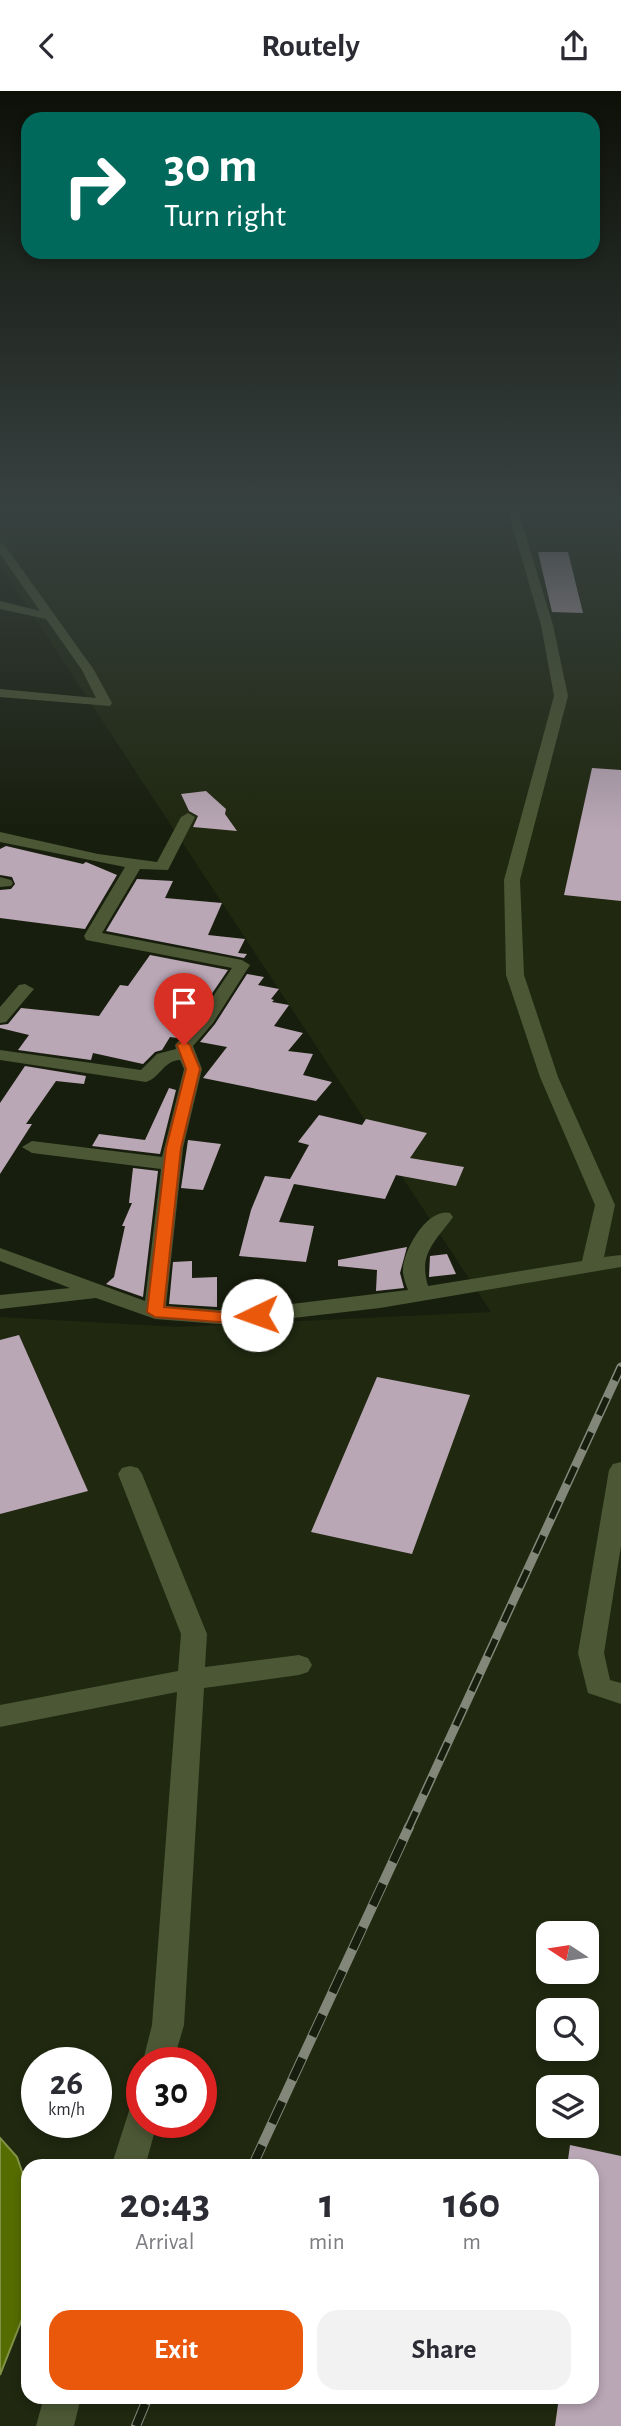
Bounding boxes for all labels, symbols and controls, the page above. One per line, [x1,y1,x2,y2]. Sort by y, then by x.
icon: back [28,27,66,65]
icon: share [555,27,593,65]
text: Routely [261,30,360,62]
icon: right [49,140,140,231]
text: 30 m [164,142,258,191]
text: Turn right [164,200,286,232]
pin [154,973,214,1045]
icon: arrive [165,984,203,1022]
position arrow [220,1278,294,1352]
north arrow [536,1921,598,1985]
map controls [536,1921,599,2138]
button: search [536,1998,599,2061]
speed limit sign: 30 [126,2047,217,2138]
text: 26 [50,2066,83,2101]
button: layers [536,2075,599,2138]
text: km/h [48,2101,85,2119]
text: 20:43 [120,2183,210,2225]
text: 1 [319,2183,334,2225]
text: 160 [443,2183,500,2225]
text: Arrival [135,2231,194,2254]
text: min [309,2231,345,2254]
text: m [463,2231,481,2254]
button: Exit [49,2310,303,2390]
button: Share [317,2310,571,2390]

